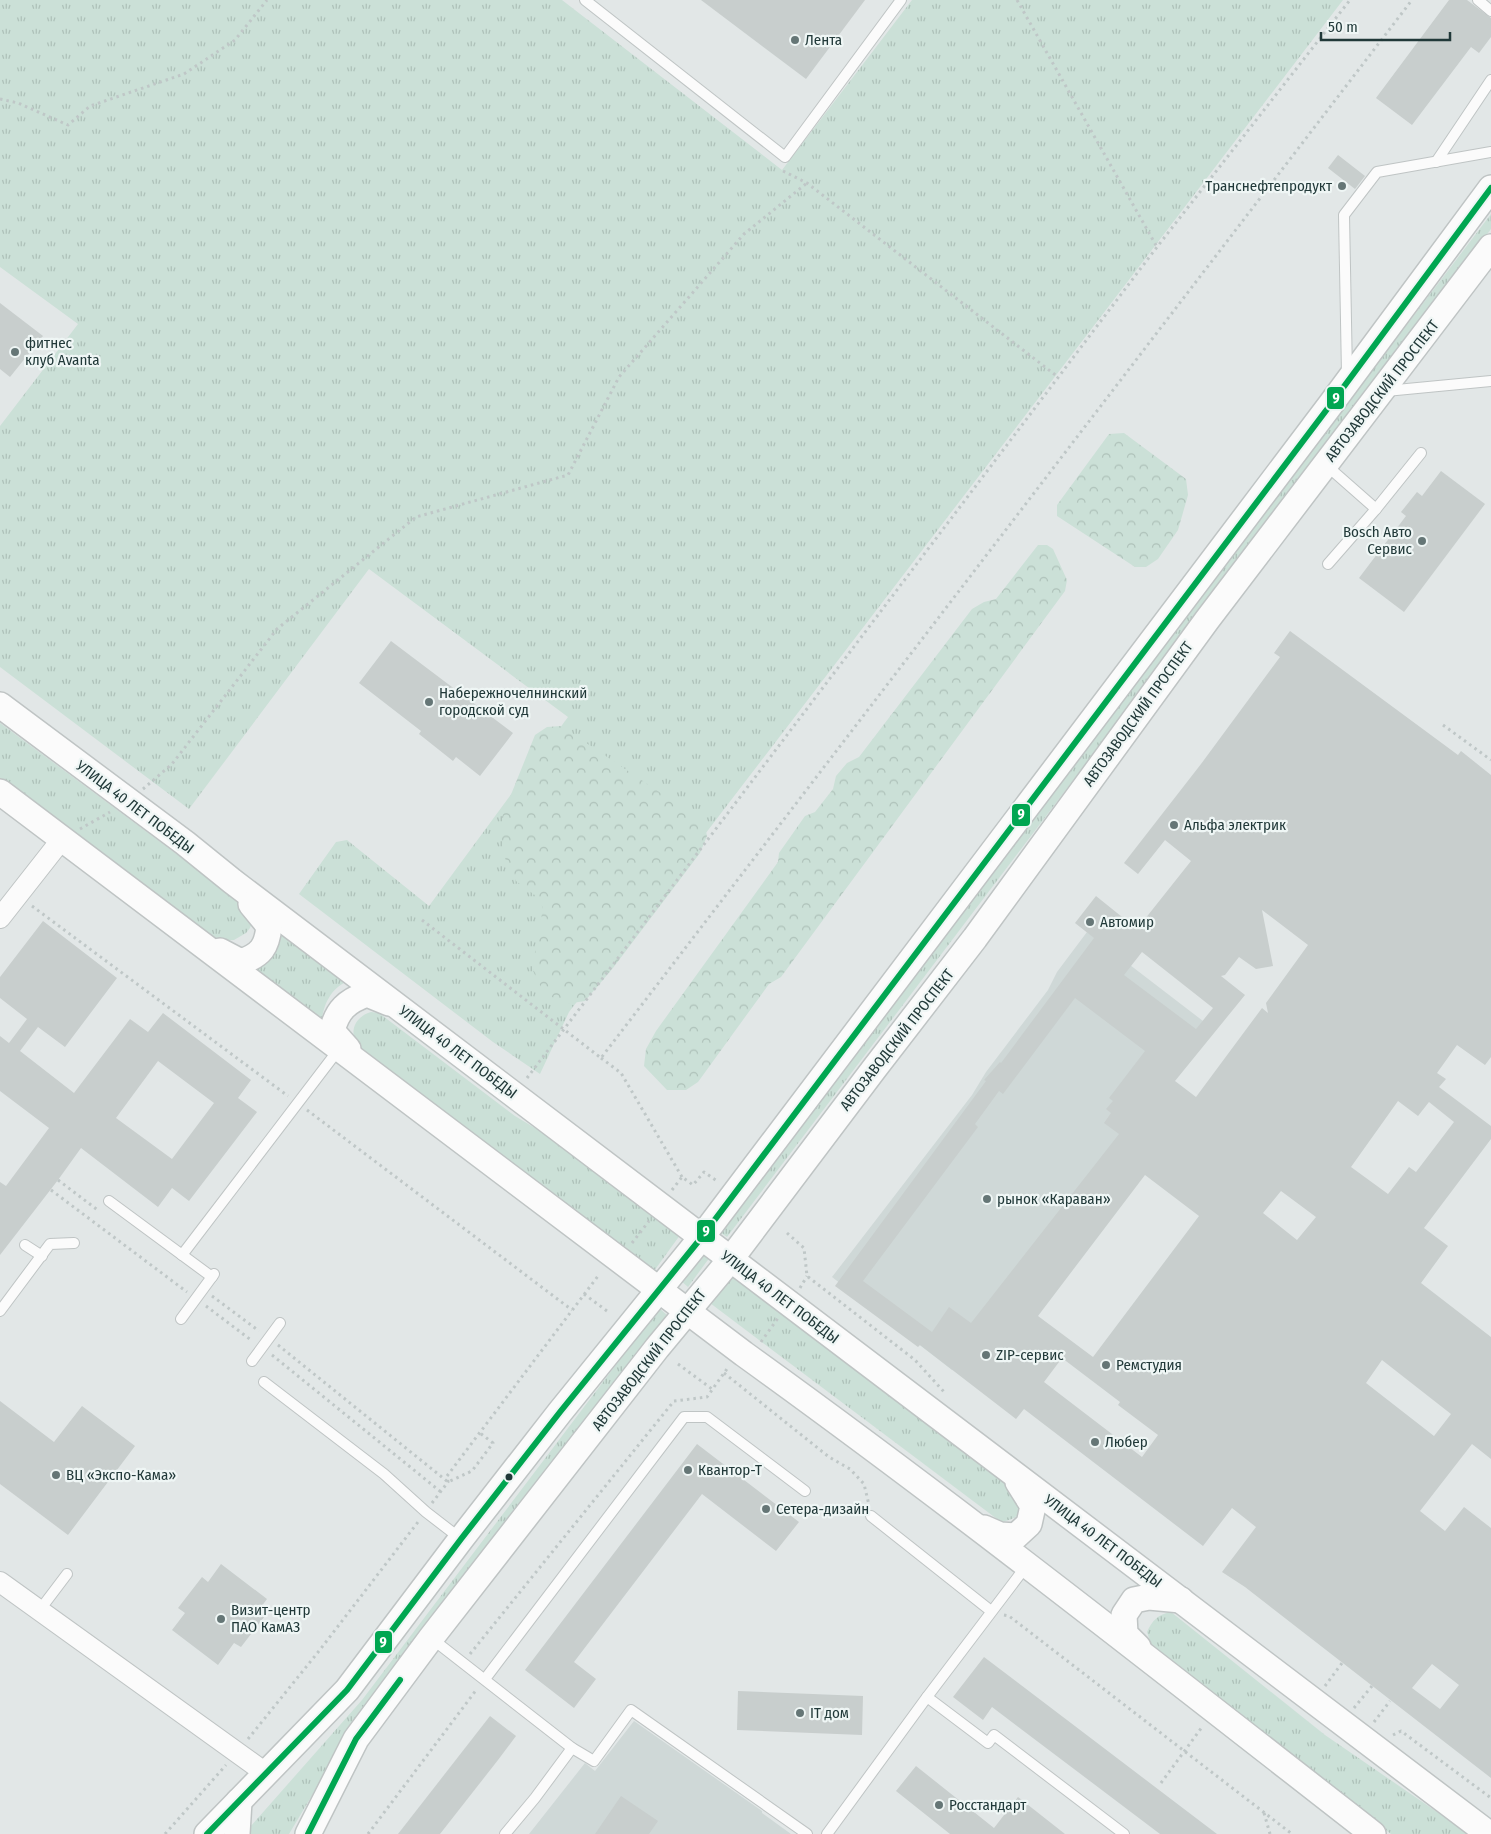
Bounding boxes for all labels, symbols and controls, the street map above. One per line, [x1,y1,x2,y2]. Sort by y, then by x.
scale bar [1321,10,1450,42]
text: 50 m [1328,18,1358,36]
place label: Лента [805,31,842,49]
marker: Лента [789,34,801,46]
place label: Транснефтепродукт [1205,177,1333,195]
marker: Транснефтепродукт [1336,180,1348,192]
street label: АВТОЗАВОДСКИЙ ПРОСПЕКТ [1321,317,1443,465]
place label: фитнес клуб Avanta [25,334,100,369]
marker: фитнес клуб Avanta [9,346,21,358]
line badge: 9 [1326,386,1345,410]
text: 9 [1332,390,1340,407]
place label: Bosch Авто Сервис [1343,523,1413,558]
marker: Bosch Авто Сервис [1416,535,1428,547]
street label: АВТОЗАВОДСКИЙ ПРОСПЕКТ [1079,638,1197,790]
place label: Набережночелнинский городской суд [439,684,587,719]
marker: Набережночелнинский городской суд [423,696,435,708]
street label: УЛИЦА 40 ЛЕТ ПОБЕДЫ [72,756,198,857]
line badge: 9 [1011,803,1031,827]
text: 9 [1017,806,1025,823]
place label: Альфа электрик [1184,816,1286,834]
marker: Альфа электрик [1168,819,1180,831]
place label: Автомир [1100,913,1154,931]
marker: Автомир [1084,916,1096,928]
street label: АВТОЗАВОДСКИЙ ПРОСПЕКТ [836,966,958,1114]
street label: УЛИЦА 40 ЛЕТ ПОБЕДЫ [395,1001,521,1102]
place label: рынок «Караван» [997,1190,1111,1208]
marker: рынок «Караван» [981,1193,993,1205]
line badge: 9 [696,1219,716,1243]
text: 9 [702,1223,710,1240]
street label: УЛИЦА 40 ЛЕТ ПОБЕДЫ [717,1246,843,1347]
street label: АВТОЗАВОДСКИЙ ПРОСПЕКТ [588,1286,710,1434]
place label: ZIP-сервис [996,1346,1064,1364]
marker: ZIP-сервис [980,1349,992,1361]
place label: Ремстудия [1116,1356,1182,1374]
marker: Ремстудия [1100,1359,1112,1371]
place label: Любер [1105,1433,1148,1451]
marker: Любер [1089,1436,1101,1448]
place label: Квантор-Т [698,1461,762,1479]
marker: Квантор-Т [682,1464,694,1476]
place label: ВЦ «Экспо-Кама» [66,1466,176,1484]
marker: ВЦ «Экспо-Кама» [50,1469,62,1481]
unlabelled marker [504,1472,514,1482]
street label: УЛИЦА 40 ЛЕТ ПОБЕДЫ [1040,1490,1166,1591]
place label: Сетера-дизайн [776,1500,869,1518]
marker: Сетера-дизайн [760,1503,772,1515]
place label: Визит-центр ПАО КамАЗ [231,1601,311,1636]
marker: Визит-центр ПАО КамАЗ [215,1613,227,1625]
line badge: 9 [374,1630,393,1654]
text: 9 [379,1634,387,1651]
place label: IT дом [810,1704,849,1722]
marker: IT дом [794,1707,806,1719]
place label: Росстандарт [949,1796,1027,1814]
marker: Росстандарт [933,1799,945,1811]

